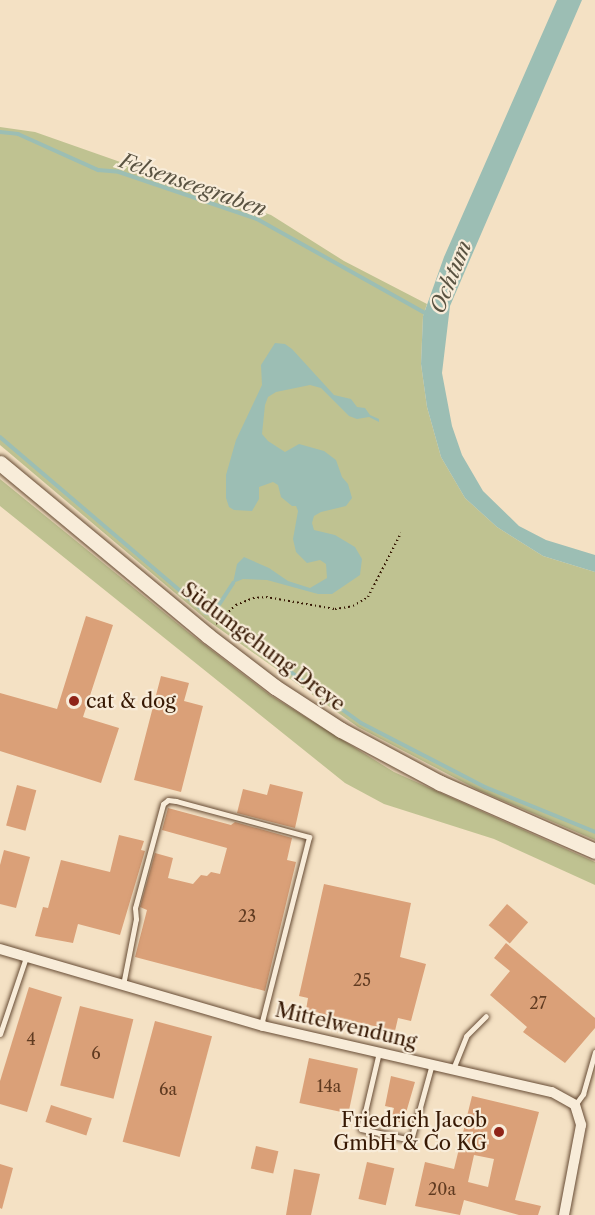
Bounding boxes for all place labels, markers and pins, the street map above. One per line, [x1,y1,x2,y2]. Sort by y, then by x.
place label: cat & dog [86,689,176,713]
marker: cat & dog [67,694,81,708]
place label: Friedrich Jacob GmbH & Co KG [333,1108,487,1155]
marker: Friedrich Jacob GmbH & Co KG [492,1125,506,1139]

